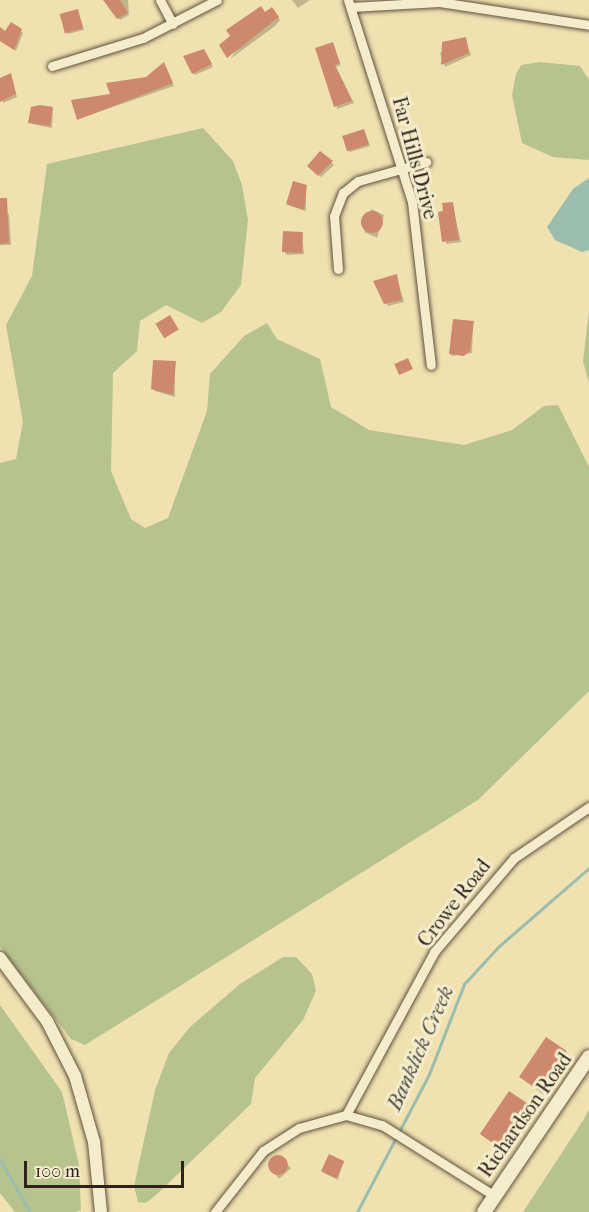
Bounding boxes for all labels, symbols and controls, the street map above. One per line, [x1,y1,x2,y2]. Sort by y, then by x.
street label: Far Hills Drive [387,94,443,222]
street label: Crowe Road [412,854,496,952]
water label: Banklick Creek [381,982,459,1114]
street label: Richardson Road [473,1048,577,1182]
scale bar [27,1149,188,1187]
text: 100 m [35,1161,80,1182]

